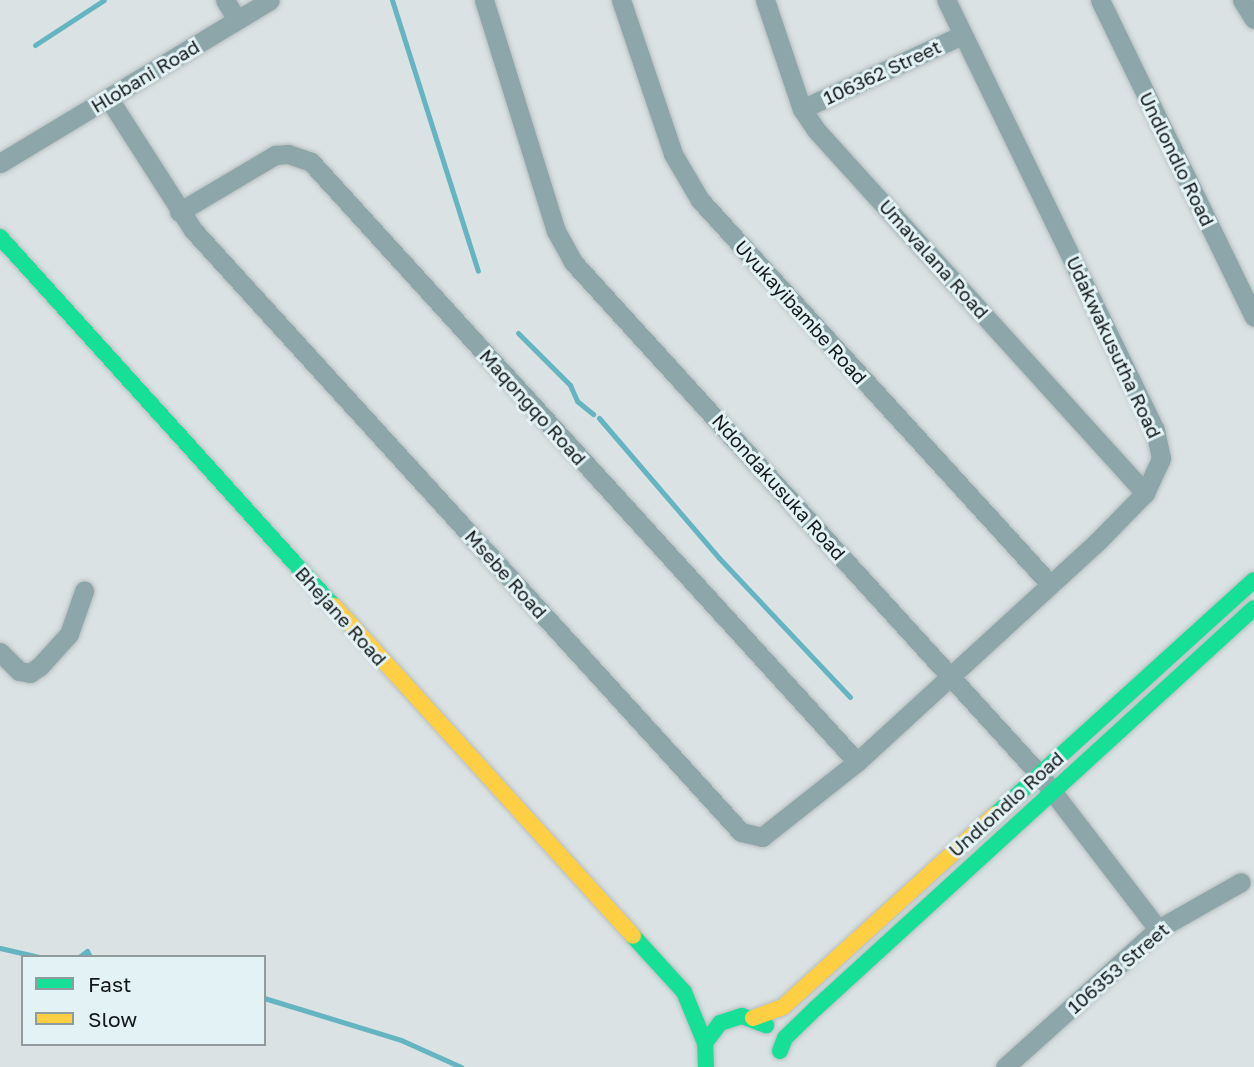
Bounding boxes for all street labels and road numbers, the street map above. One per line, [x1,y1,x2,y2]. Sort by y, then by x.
street label: Hlobani Road [87,35,203,117]
street label: 106362 Street [820,35,944,109]
street label: Undlondlo Road [1135,88,1219,230]
street label: Umavalana Road [875,195,993,323]
street label: Uvukayibambe Road [730,235,872,389]
street label: Udakwakusutha Road [1062,252,1166,442]
street label: Maqongqo Road [475,344,591,470]
street label: Ndondakusuka Road [708,410,850,564]
street label: Msebe Road [460,525,552,623]
street label: Bhejane Road [291,562,391,670]
street label: Undlondlo Road [944,747,1068,861]
street label: 106353 Street [1063,918,1173,1018]

